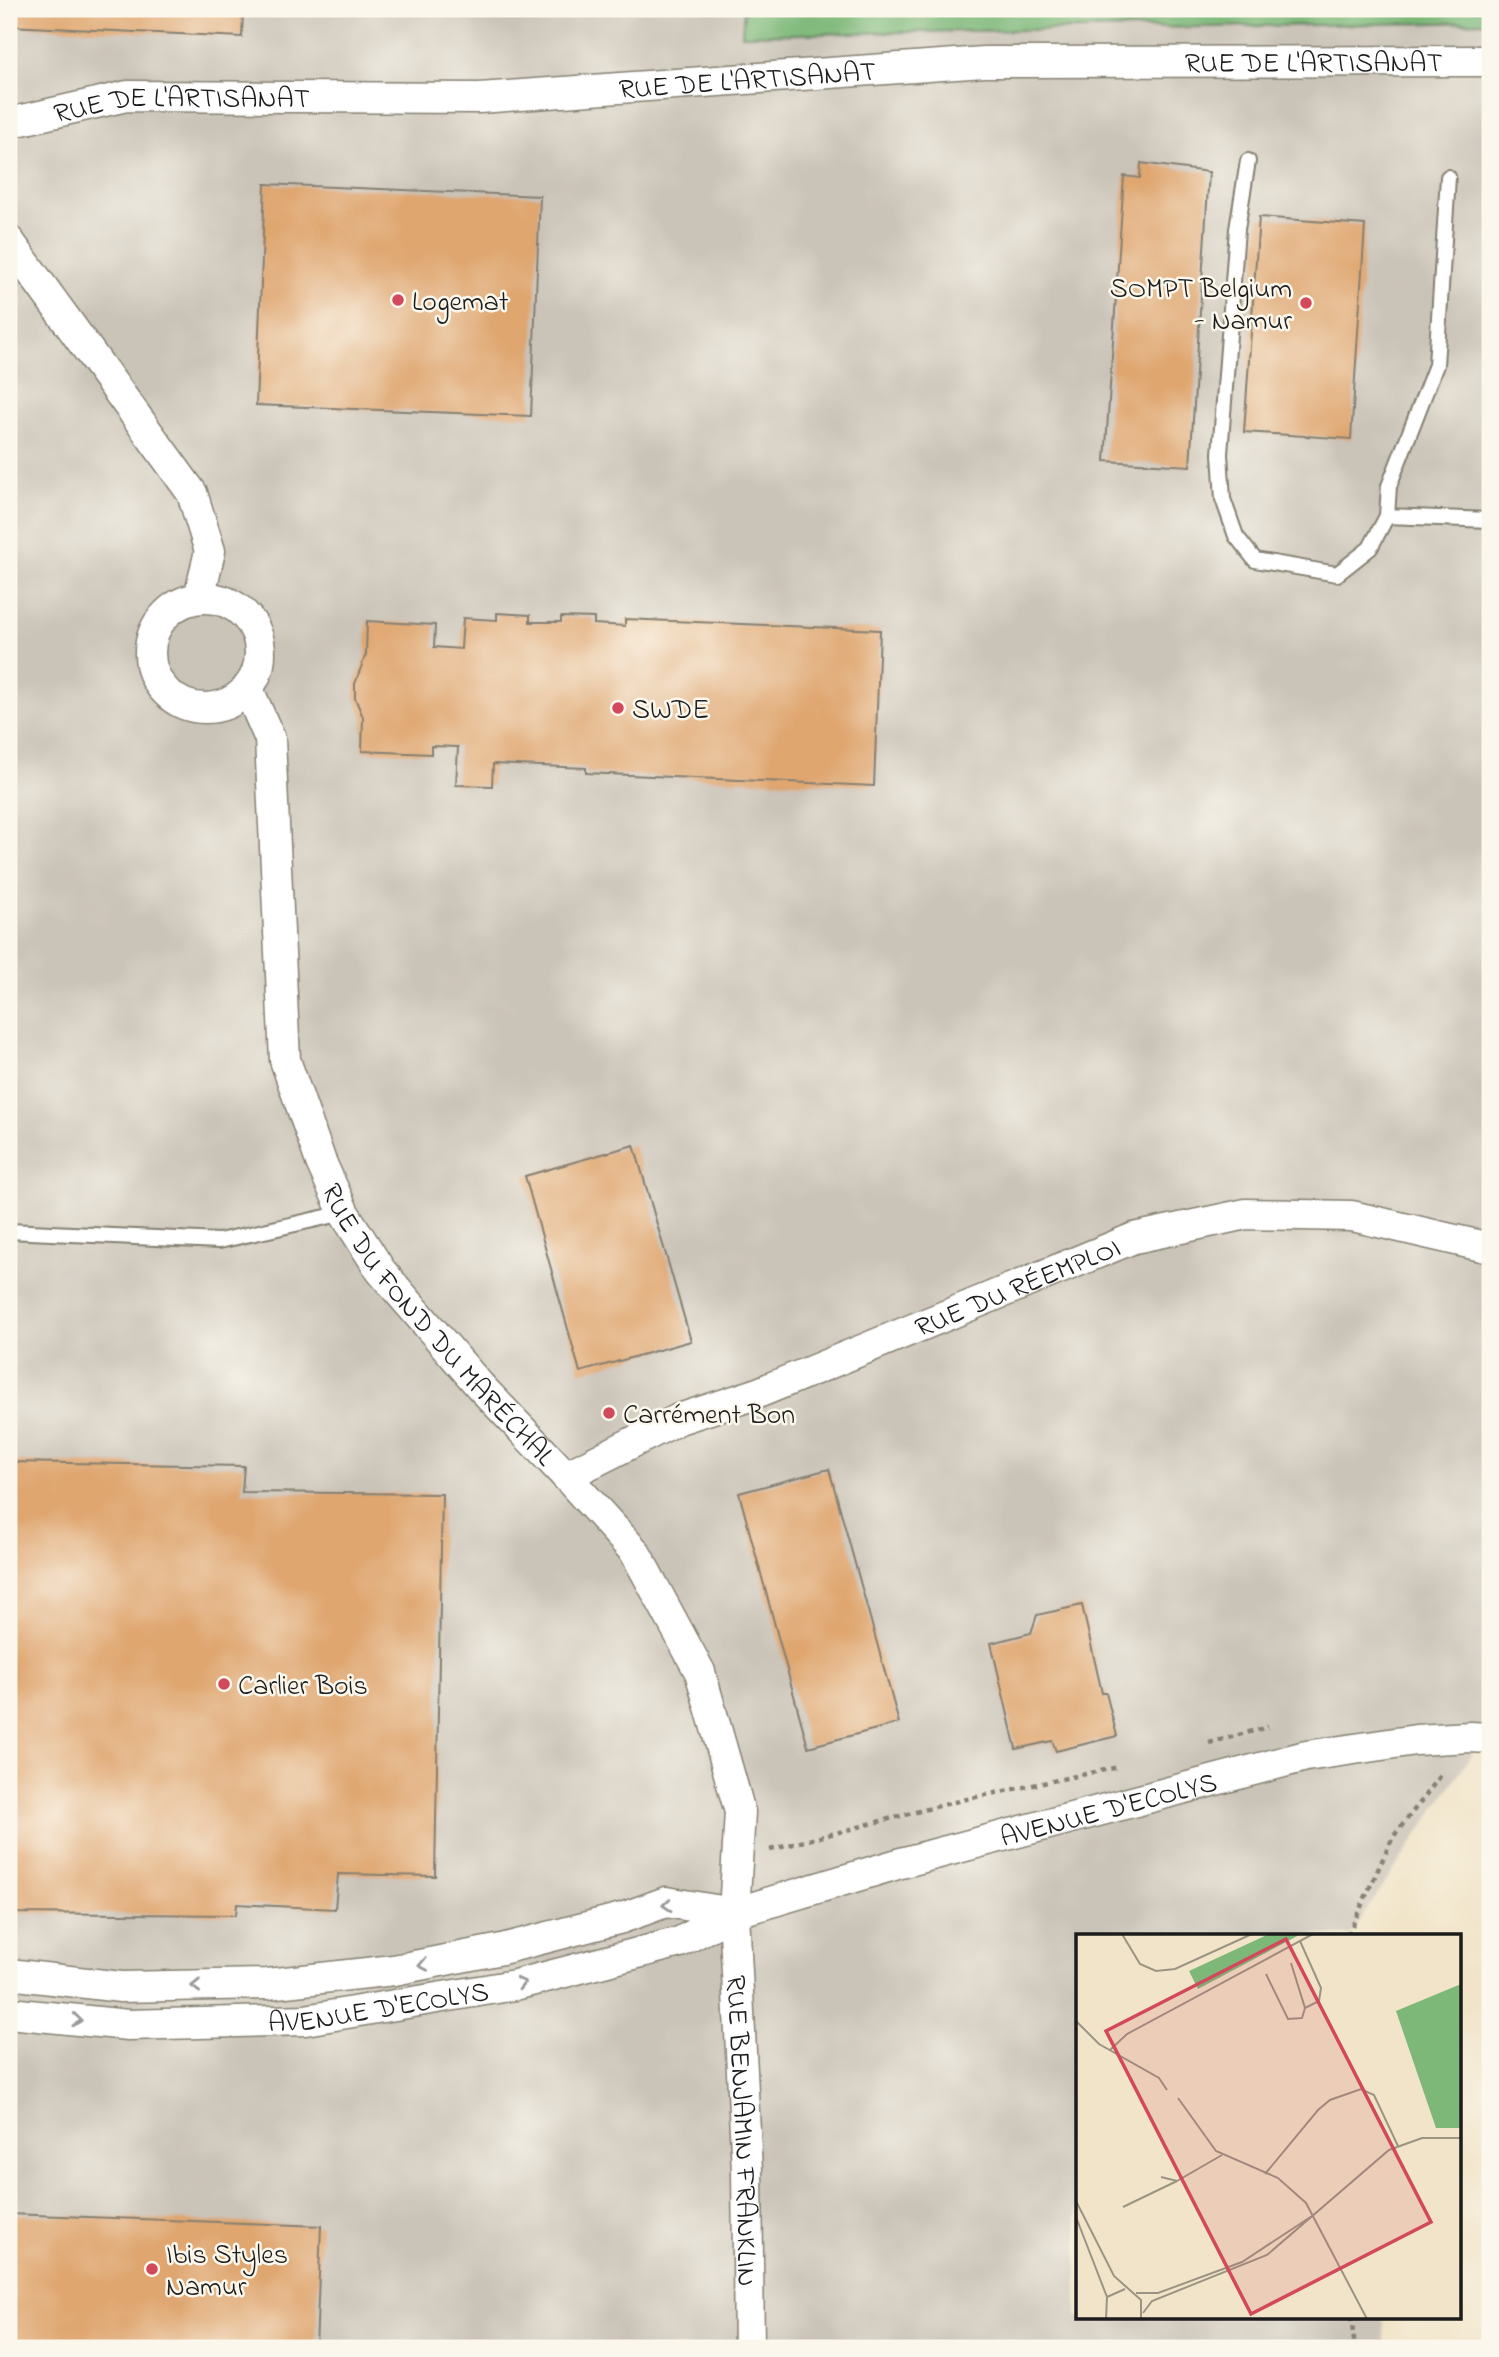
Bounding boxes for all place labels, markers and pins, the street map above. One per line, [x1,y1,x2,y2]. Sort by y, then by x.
place label: SOMPT Belgium - Namur [1110,270,1292,343]
place label: Logemat [412,283,508,324]
marker: Logemat [390,292,406,308]
marker: SOMPT Belgium - Namur [1298,295,1314,311]
place label: SWDE [632,691,709,732]
marker: SWDE [610,700,626,716]
place label: Carrément Bon [623,1396,795,1437]
marker: Carrément Bon [601,1405,617,1421]
place label: Carlier Bois [238,1667,368,1708]
marker: Carlier Bois [216,1676,232,1692]
place label: Ibis Styles Namur [166,2236,288,2309]
marker: Ibis Styles Namur [144,2261,160,2277]

